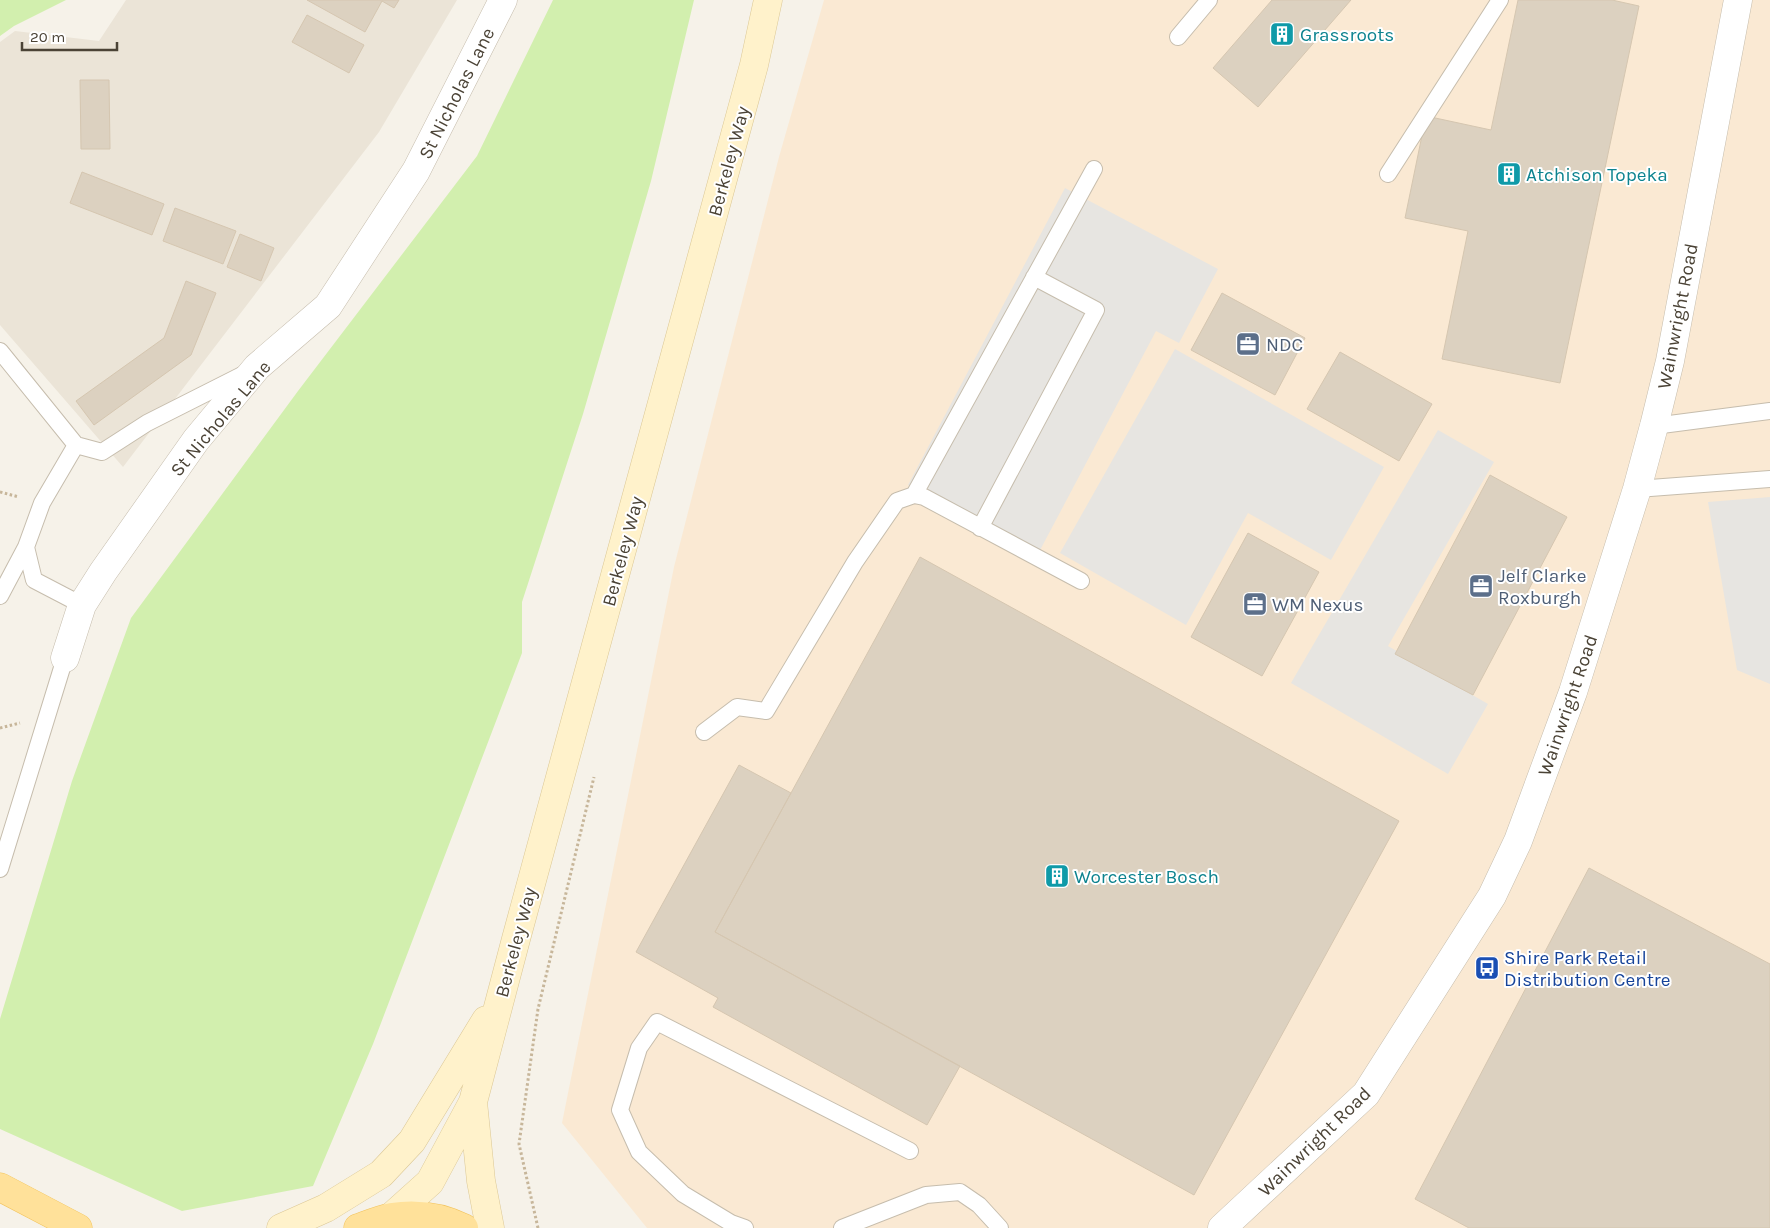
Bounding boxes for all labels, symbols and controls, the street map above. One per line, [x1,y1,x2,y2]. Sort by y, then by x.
scale bar [22,20,118,52]
building icon: Grassroots [1269,21,1295,47]
street label: St Nicholas Lane [414,24,499,163]
place label: Grassroots [1300,24,1394,46]
text: 20 m [30,28,65,46]
street label: Berkeley Way [704,104,754,219]
building icon: Atchison Topeka [1496,161,1522,187]
place label: Atchison Topeka [1526,164,1668,186]
street label: Wainwright Road [1653,242,1703,391]
office icon: NDC [1235,331,1261,357]
place label: NDC [1266,334,1303,356]
street label: St Nicholas Lane [166,356,276,481]
street label: Berkeley Way [598,494,648,609]
place label: Jelf Clarke Roxburgh [1498,565,1587,609]
office icon: Jelf Clarke Roxburgh [1468,573,1494,599]
office icon: WM Nexus [1242,591,1268,617]
place label: WM Nexus [1272,594,1364,616]
street label: Wainwright Road [1533,632,1602,779]
building icon: Worcester Bosch [1044,863,1070,889]
place label: Worcester Bosch [1074,866,1219,888]
street label: Berkeley Way [491,885,541,1000]
place label: Shire Park Retail Distribution Centre [1504,947,1670,991]
bus stop icon: Shire Park Retail Distribution Centre [1474,955,1500,981]
street label: Wainwright Road [1254,1082,1376,1201]

